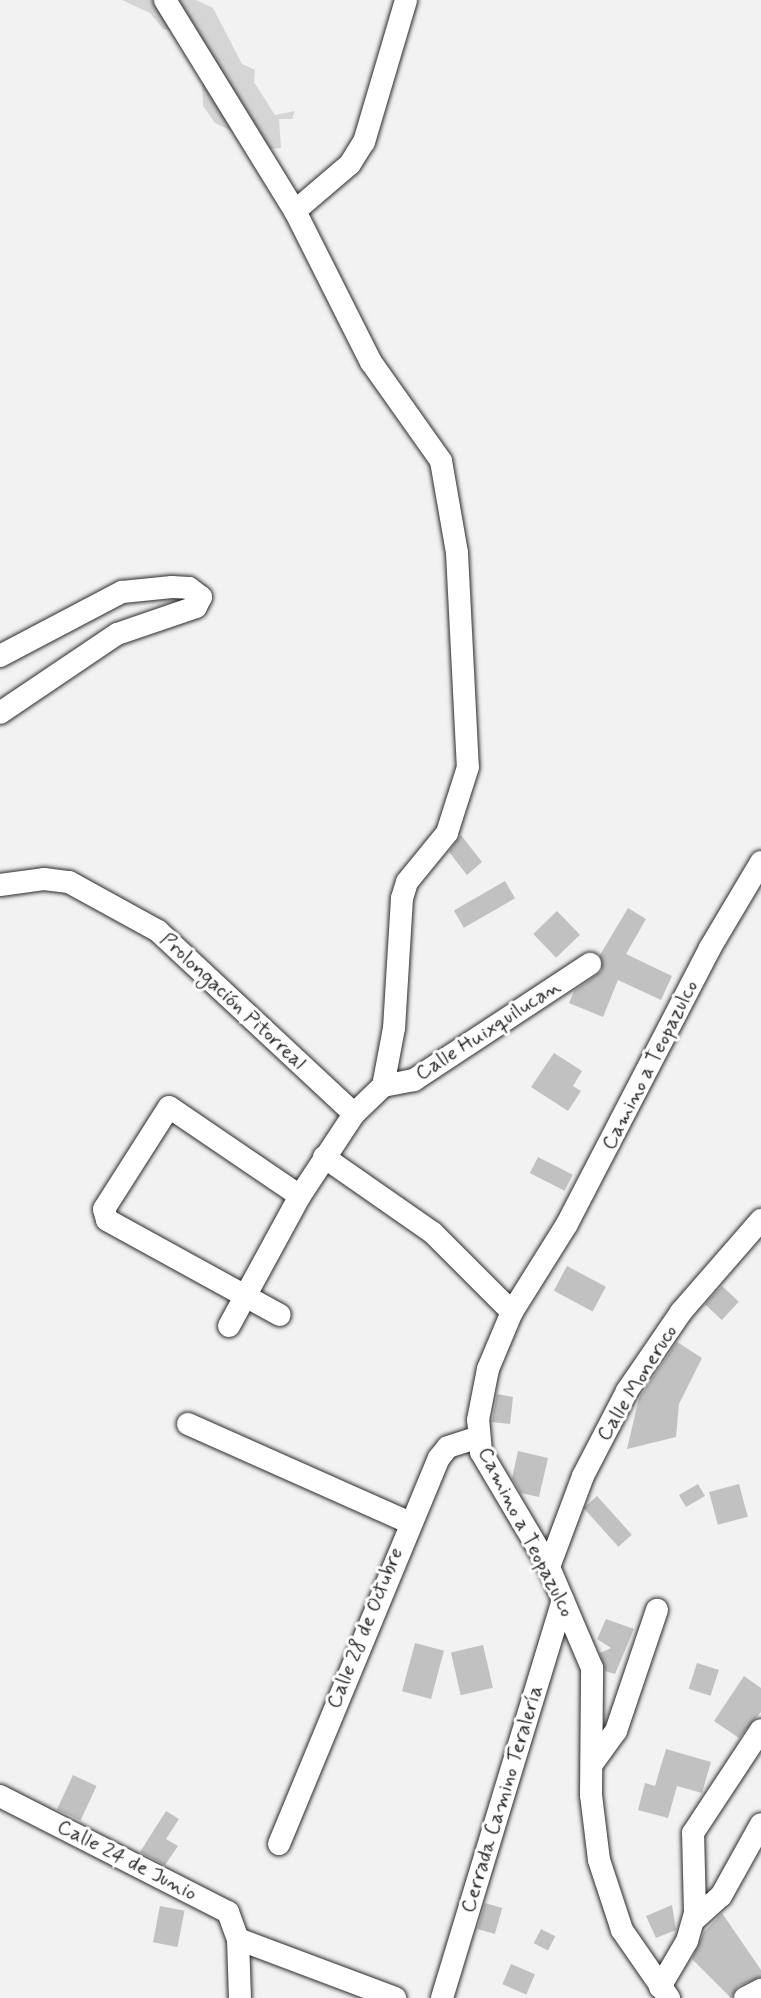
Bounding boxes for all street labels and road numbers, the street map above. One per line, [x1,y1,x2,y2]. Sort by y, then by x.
street label: Prolongación Pitorreal [155,927,311,1075]
street label: Calle Huixquilucan [410,973,566,1087]
street label: Camino a Teopazulco [596,975,704,1155]
street label: Calle Moneruco [590,1318,684,1448]
street label: Camino a Teopazulco [472,1442,580,1622]
street label: Calle 28 de Octubre [321,1543,409,1713]
street label: Cerrada Camino Teralería [455,1681,549,1917]
street label: Calle 24 de Junio [54,1814,200,1906]

